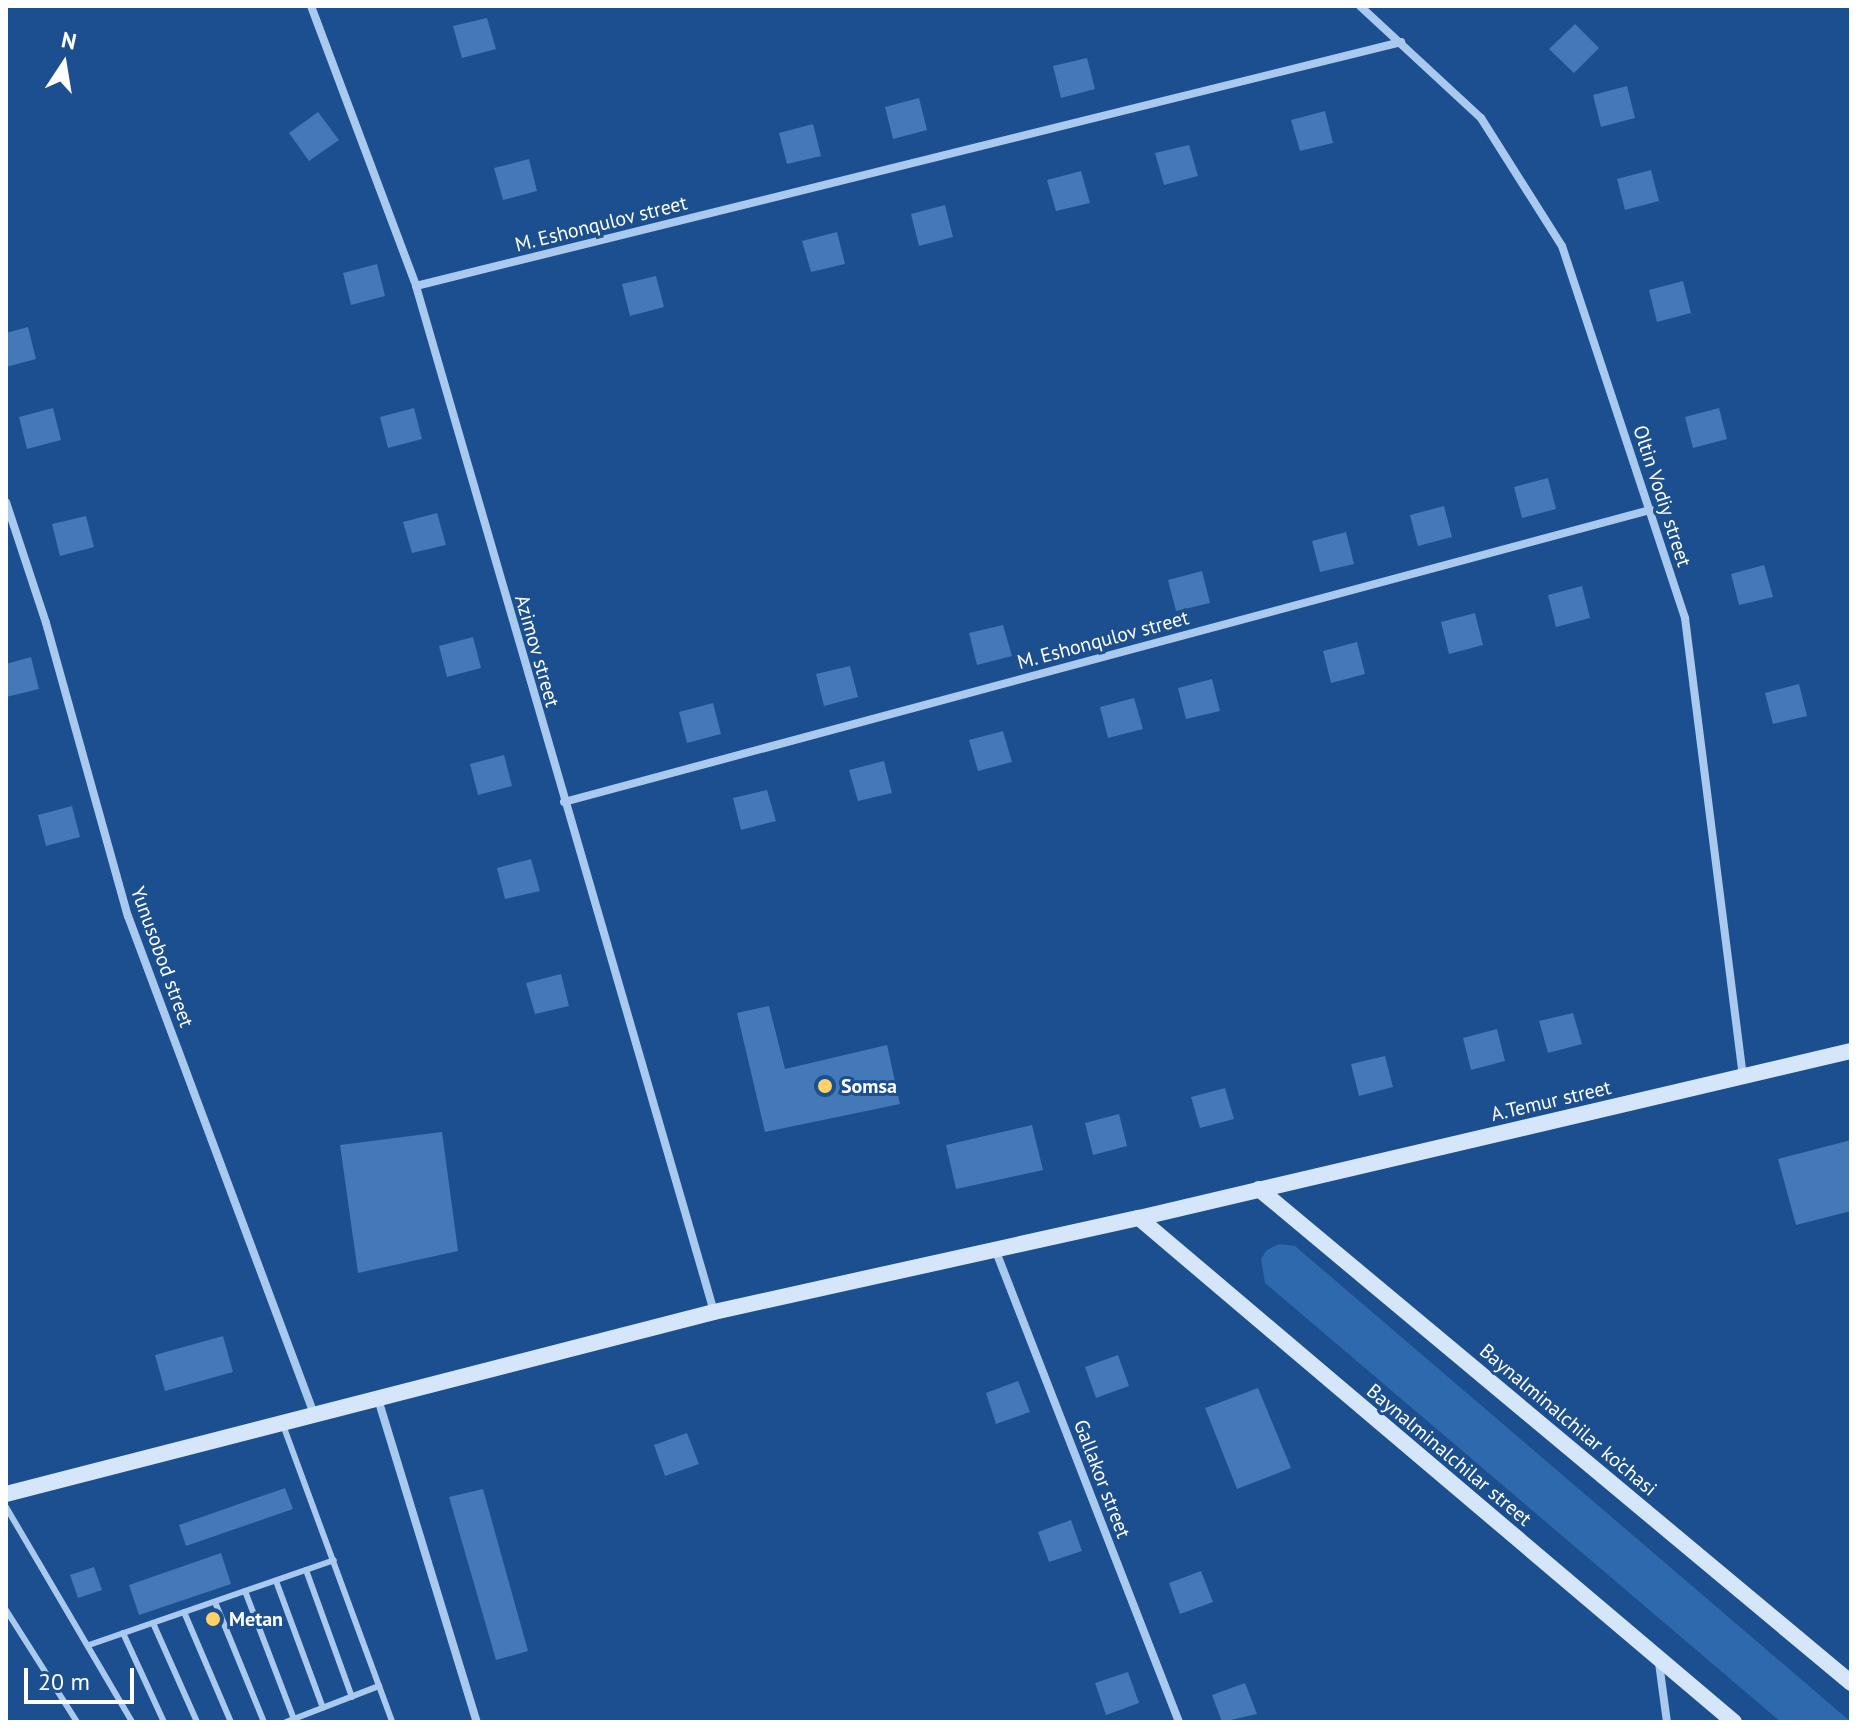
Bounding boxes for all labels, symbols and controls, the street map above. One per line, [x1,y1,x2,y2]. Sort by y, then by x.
north arrow [24,24,104,104]
text: N [59,25,79,56]
street label: M. Eshonqulov street [511,191,691,257]
street label: Oltin Vodiy street [1628,422,1696,570]
street label: Azimov street [509,592,565,710]
street label: M. Eshonqulov street [1014,605,1192,675]
street label: Yunusobod street [125,883,199,1031]
place label: Somsa [841,1074,897,1098]
street label: A.Temur street [1489,1076,1613,1126]
marker: Somsa [816,1077,834,1095]
street label: Baynalminalchilar ko’chasi [1475,1339,1661,1501]
street label: Baynalminalchilar street [1362,1379,1536,1531]
street label: Gallakor street [1068,1416,1136,1542]
place label: Metan [229,1607,283,1631]
marker: Metan [204,1610,222,1628]
scale bar [28,1652,138,1702]
text: 20 m [38,1666,90,1697]

